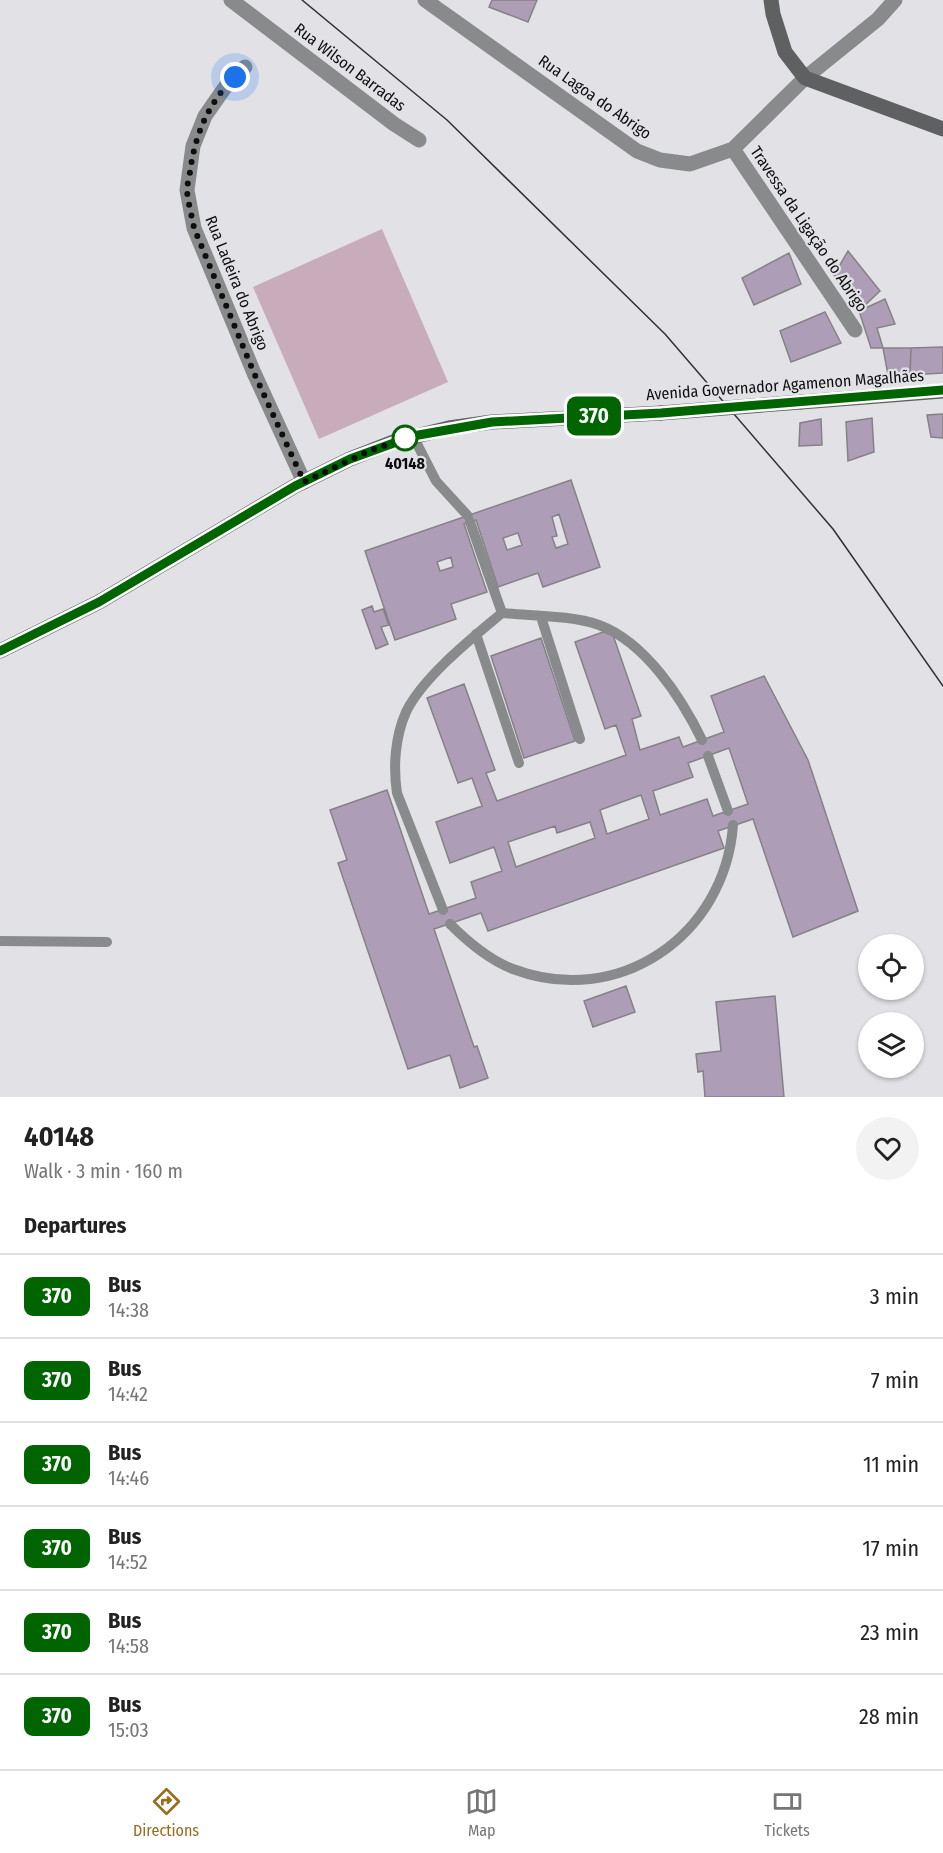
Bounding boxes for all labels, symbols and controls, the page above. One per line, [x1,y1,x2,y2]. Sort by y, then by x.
street label: Rua Wilson Barradas [291,19,410,115]
street label: Rua Lagoa do Abrigo [535,51,655,143]
your location [220,62,250,92]
street label: Travessa da Ligação do Abrigo [746,143,872,315]
street label: Rua Ladeira do Abrigo [201,213,273,353]
street label: Avenida Governador Agamenon Magalhães [645,366,925,404]
line badge: 370 [560,396,628,436]
text: 370 [579,403,609,429]
marker: 40148 [392,425,418,451]
place label: 40148 [385,454,426,473]
map controls [858,934,924,1078]
button: locate [858,934,924,1000]
button: layers [858,1012,924,1078]
button: heart [856,1117,919,1180]
text: 40148 [24,1120,94,1153]
text: Walk · 3 min · 160 m [24,1159,183,1183]
text: Departures [24,1212,126,1239]
text: Bus [108,1271,141,1298]
text: 370 [42,1283,72,1309]
text: 3 min [870,1283,919,1310]
text: 14:38 [108,1298,149,1322]
text: Bus [108,1355,141,1382]
text: 370 [42,1367,72,1393]
text: 7 min [871,1367,919,1394]
text: 14:42 [108,1382,148,1406]
text: Bus [108,1439,141,1466]
text: 370 [42,1451,72,1477]
text: 11 min [863,1451,919,1478]
text: 14:46 [108,1466,149,1490]
text: Bus [108,1523,141,1550]
text: 370 [42,1535,72,1561]
text: 17 min [862,1535,919,1562]
text: 14:52 [108,1550,148,1574]
text: Bus [108,1607,141,1634]
text: 370 [42,1619,72,1645]
text: 23 min [860,1619,919,1646]
text: 14:58 [108,1634,149,1658]
text: Bus [108,1691,141,1718]
text: 370 [42,1703,72,1729]
text: 28 min [859,1703,919,1730]
text: 15:03 [108,1718,148,1742]
tab: Directions [133,1785,199,1840]
tab: Map [465,1785,498,1840]
tab: Tickets [764,1785,810,1840]

